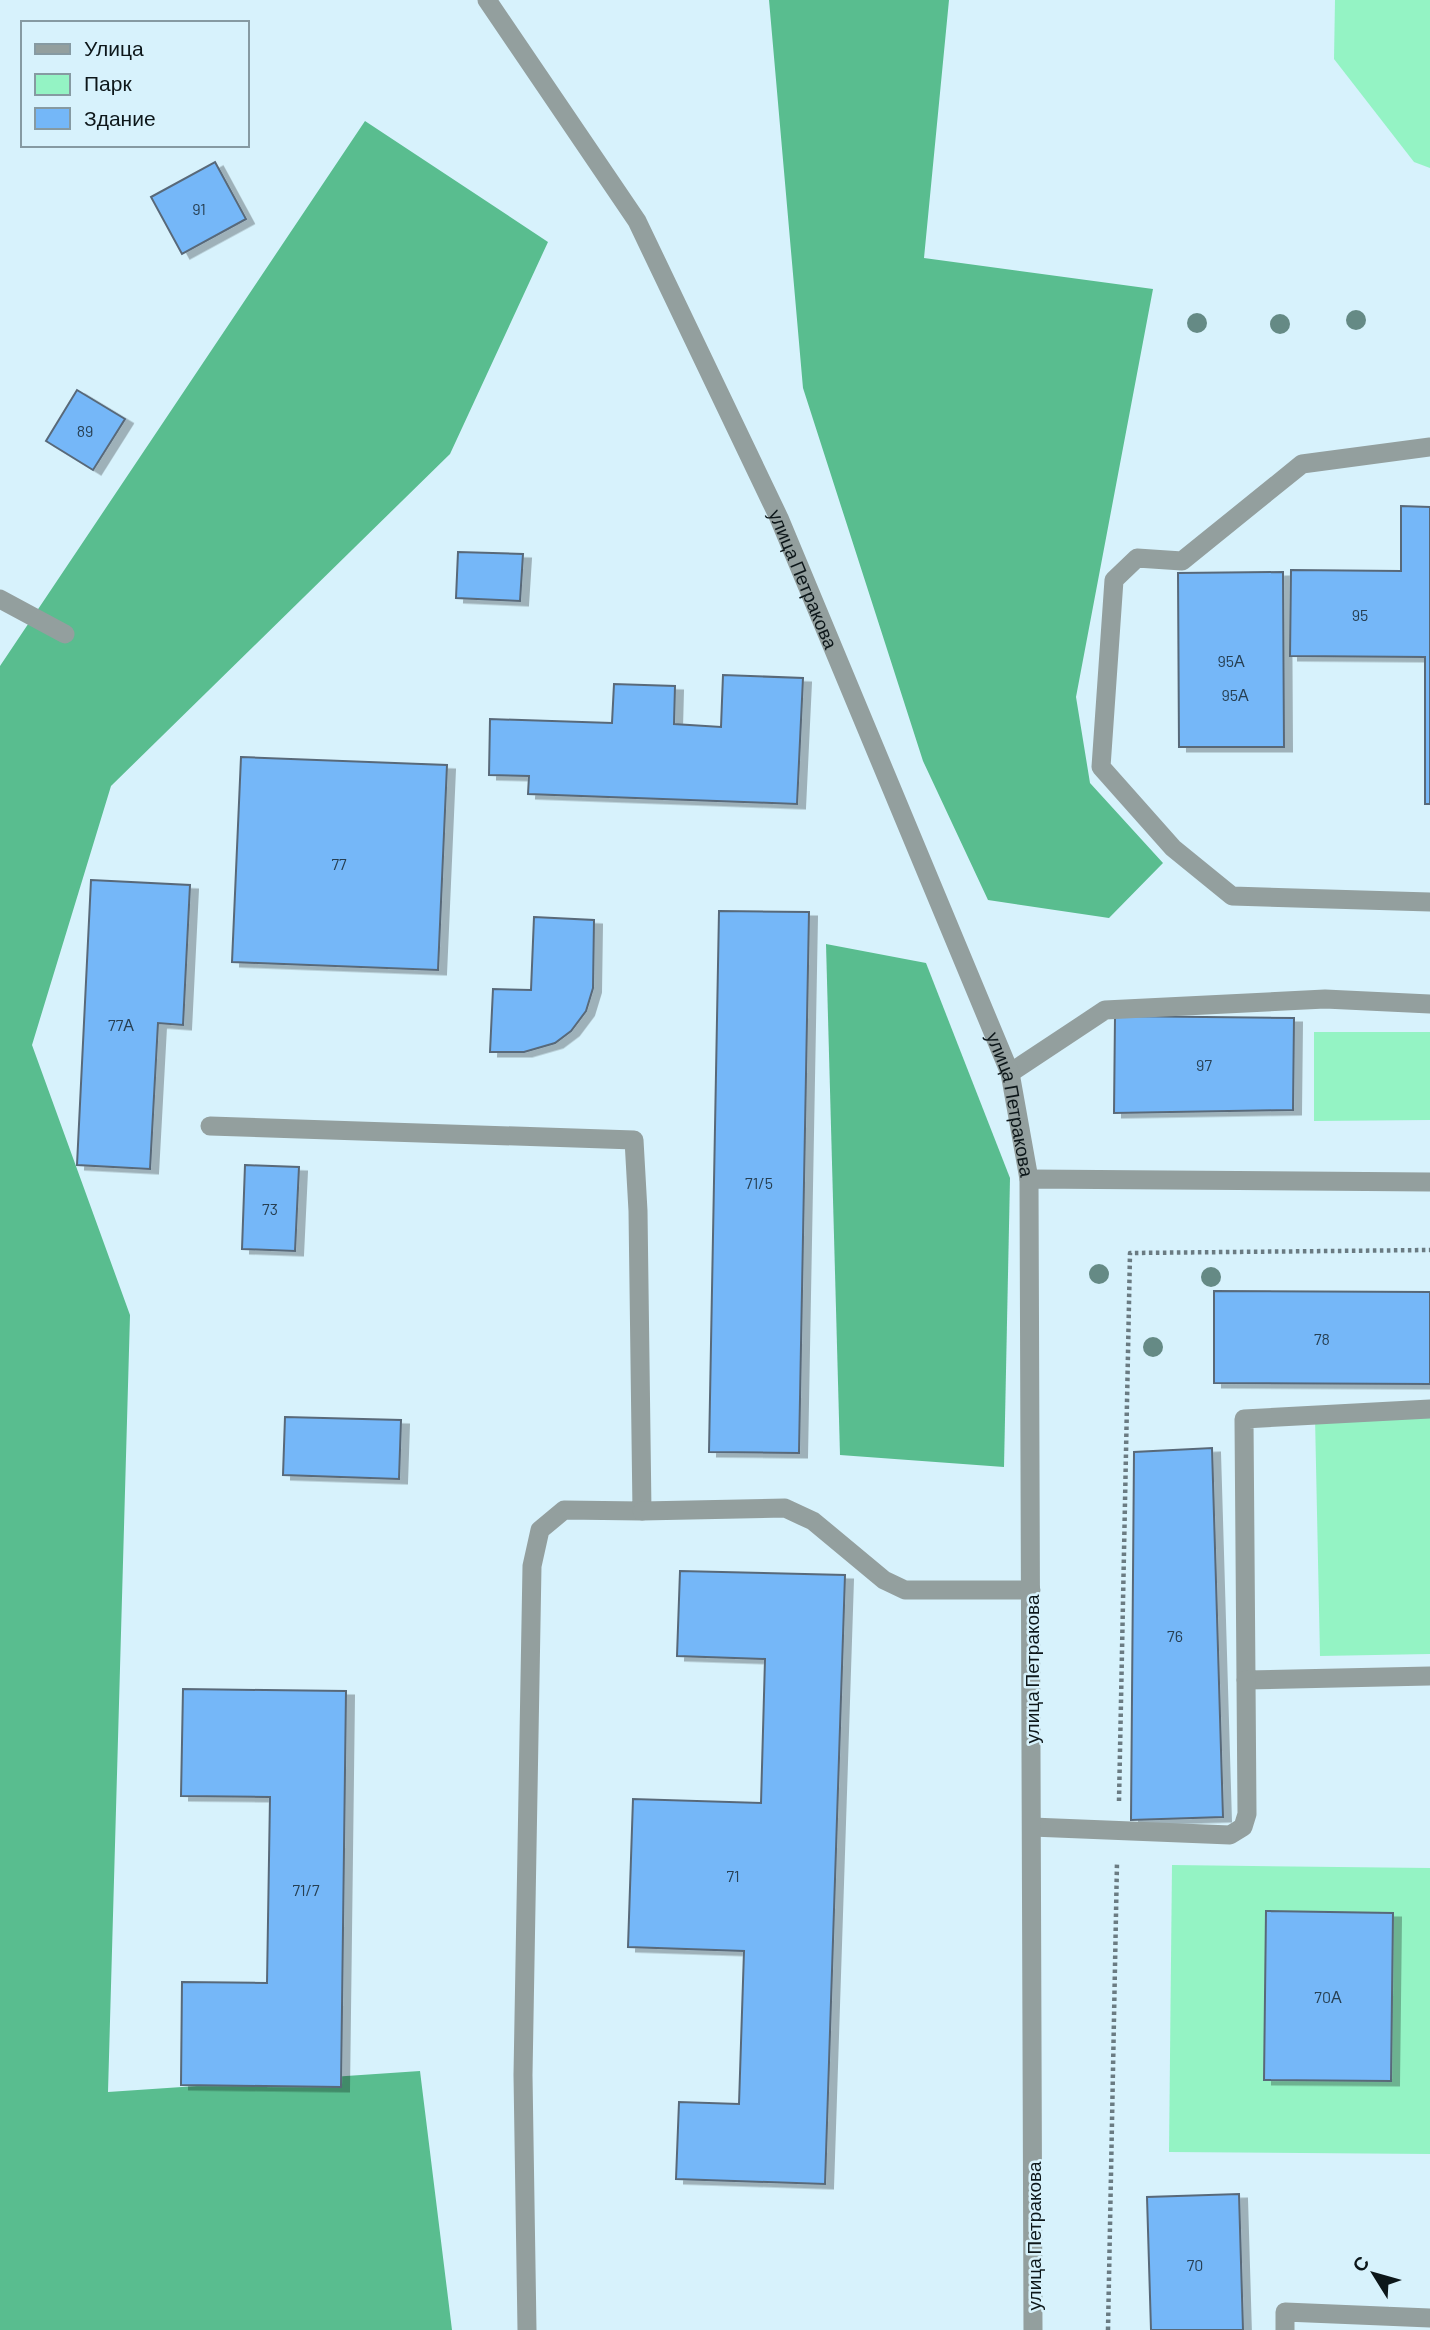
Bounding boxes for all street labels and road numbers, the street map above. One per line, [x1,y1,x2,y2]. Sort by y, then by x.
street label: улица Петракова [765,505,844,652]
street label: улица Петракова [982,1028,1040,1179]
street label: улица Петракова [1020,1594,1043,1744]
street label: улица Петракова [1022,2161,1045,2311]

